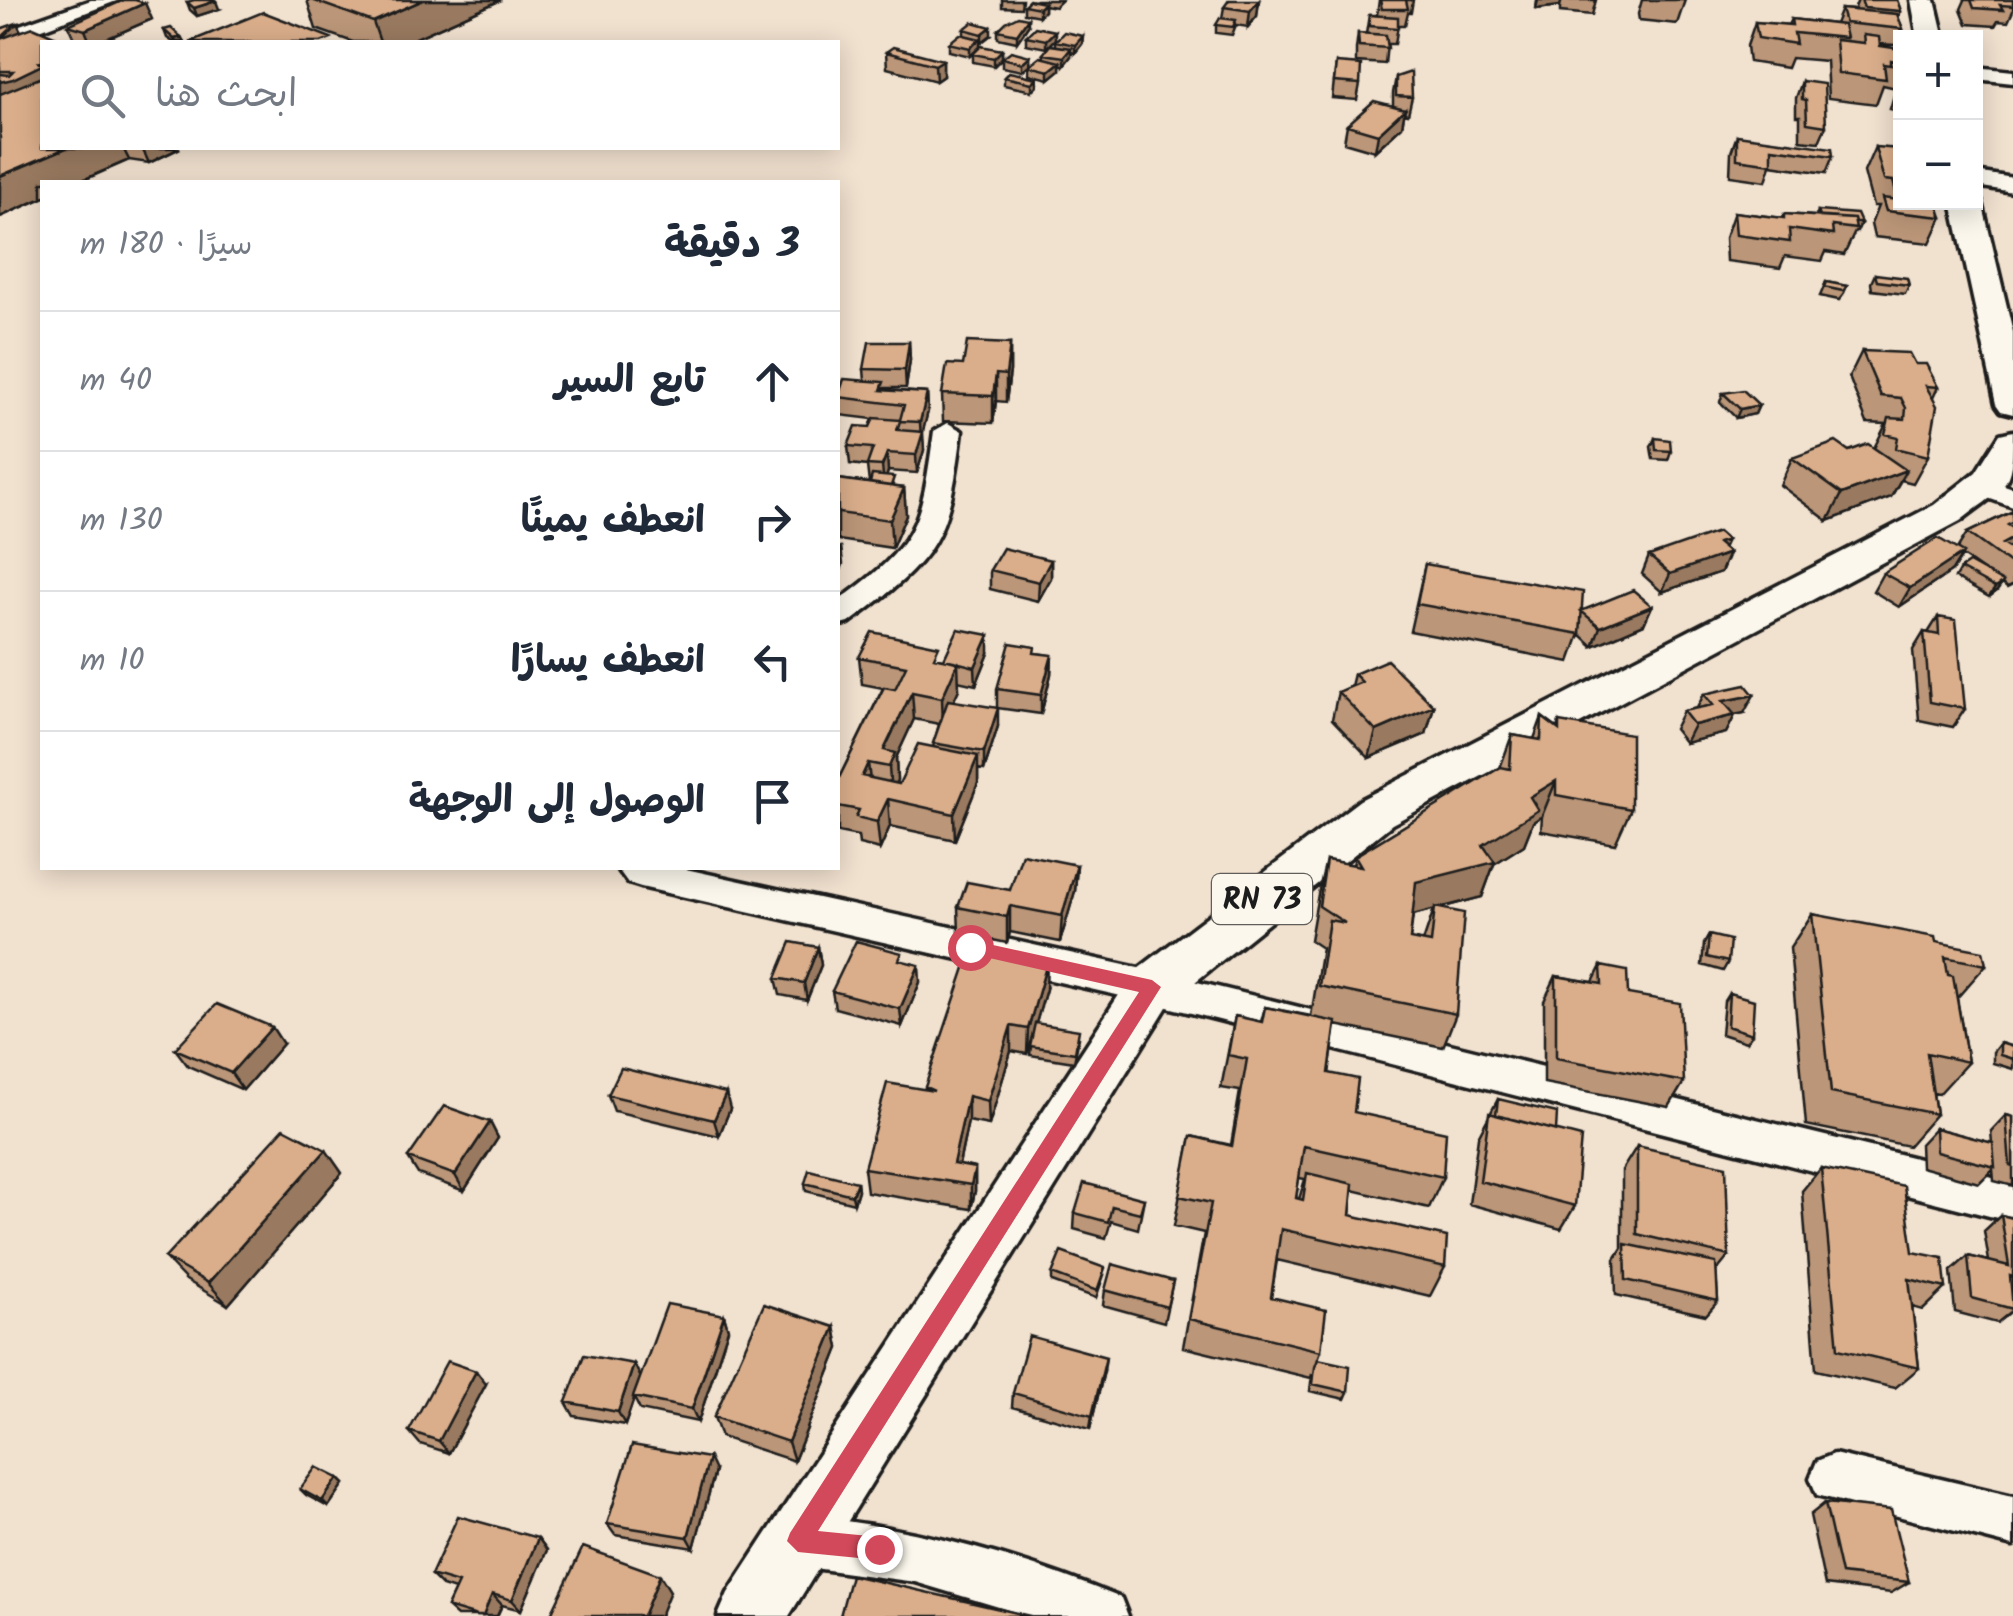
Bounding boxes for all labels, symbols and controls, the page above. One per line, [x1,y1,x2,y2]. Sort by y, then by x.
map controls [1893,30,1983,210]
button: + [1893,30,1983,120]
search box [40,40,840,150]
text: ابحث هنا [155,66,297,126]
icon: search [75,68,130,123]
button: − [1893,120,1983,210]
text: 3 دقيقة [664,212,800,279]
text: سيرًا · 180 m [80,220,253,271]
text: تابع السير [555,352,705,412]
icon: ahead [745,354,800,409]
text: 40 m [80,356,152,407]
text: انعطف يمينًا [521,492,705,552]
icon: right [745,494,800,549]
text: 130 m [80,496,163,547]
text: انعطف يسارًا [511,632,705,692]
icon: left [745,634,800,689]
text: 10 m [80,636,144,687]
text: الوصول إلى الوجهة [409,772,705,832]
icon: arrive [745,774,800,829]
road number: RN 73 [1212,874,1312,924]
route start [948,925,994,971]
route end [857,1527,903,1573]

